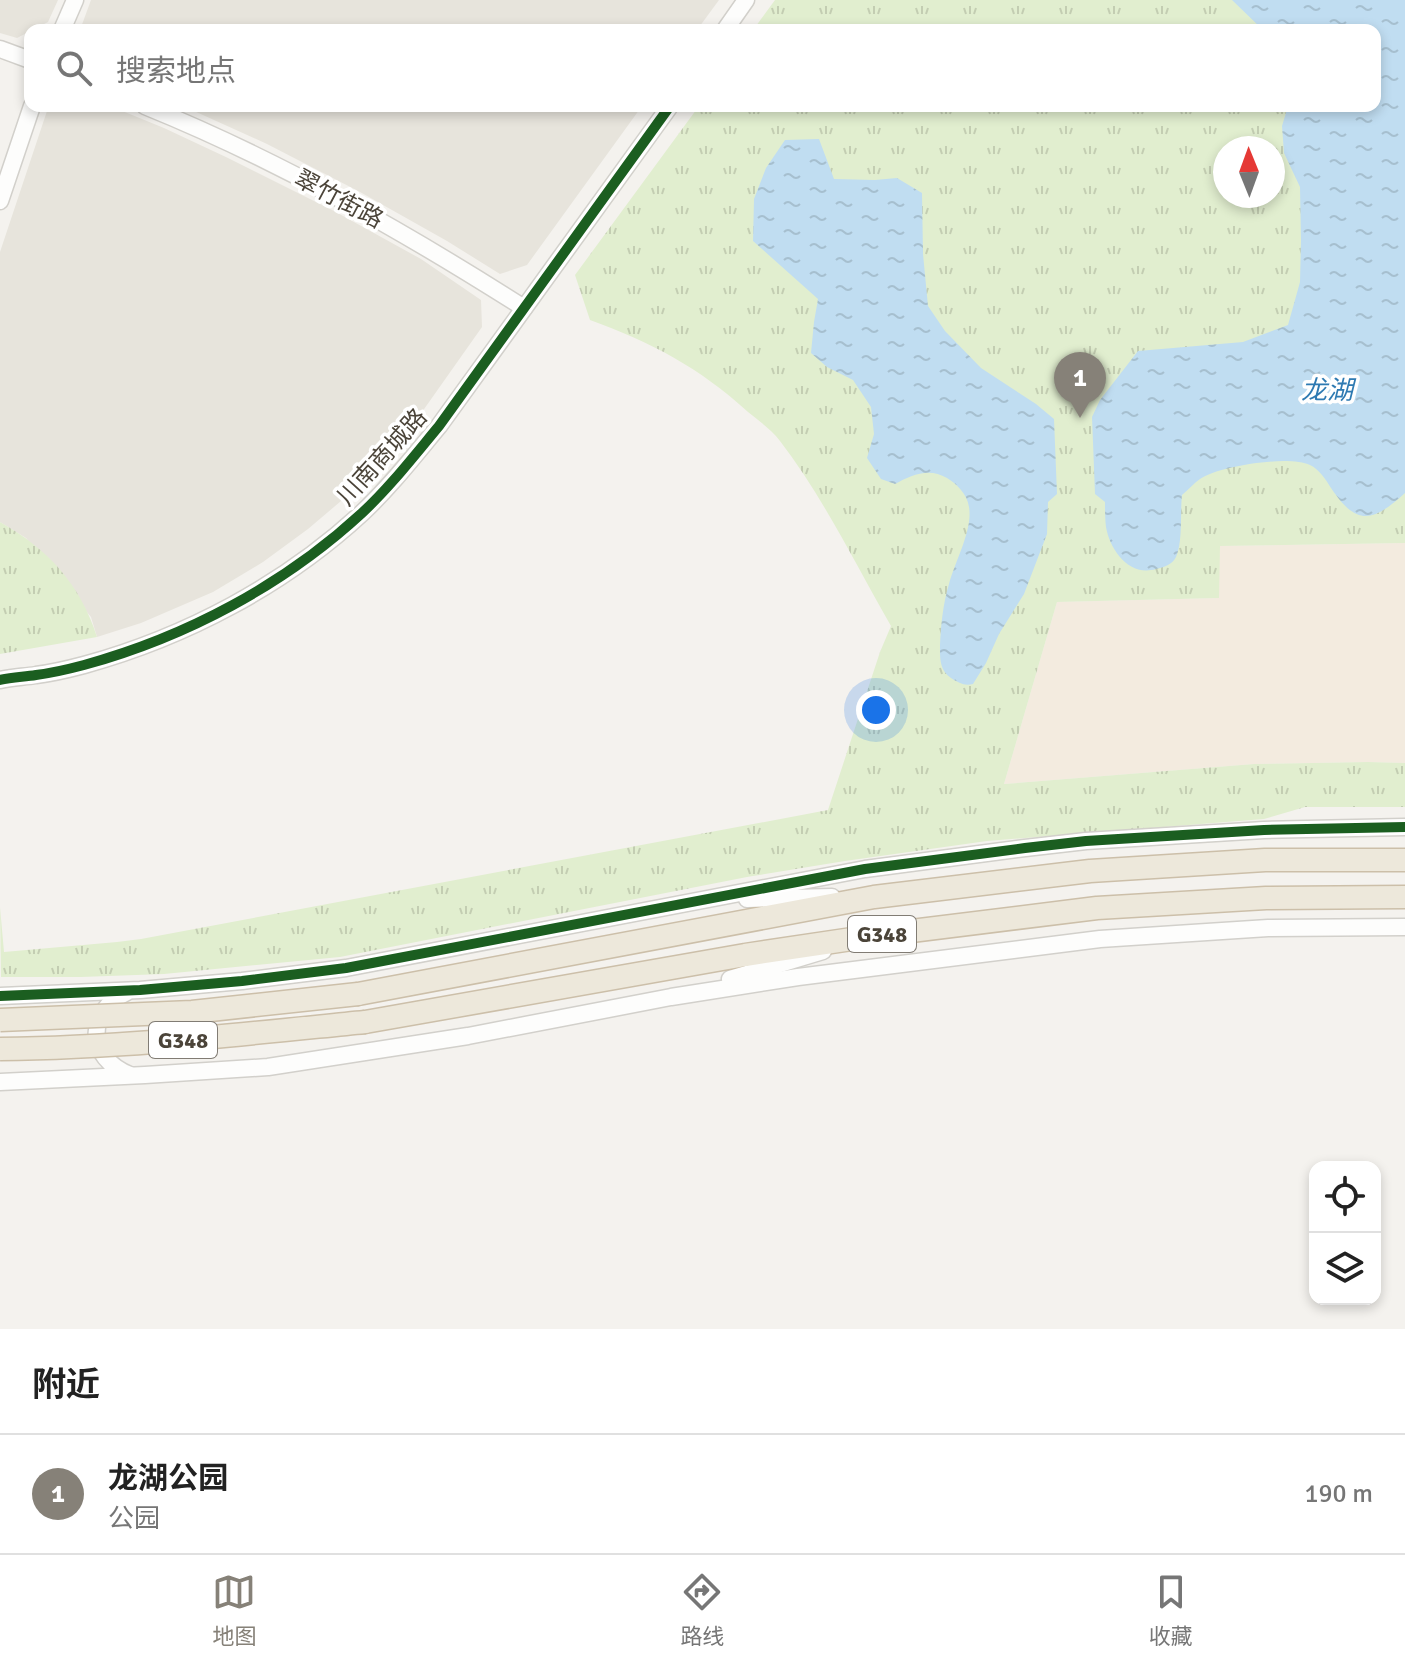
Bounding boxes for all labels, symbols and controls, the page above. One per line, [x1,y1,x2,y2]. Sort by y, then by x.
search box [24,24,1381,112]
icon: search [52,46,96,90]
text: 搜索地点 [116,53,236,90]
north arrow [1213,136,1285,208]
street label: 翠竹街路 [290,163,388,235]
pin: 1 [1054,352,1106,418]
water label: 龙湖 [1301,375,1357,407]
street label: 川南商城路 [331,402,433,512]
your location [856,690,896,730]
road number: G348 [848,916,916,952]
road number: G348 [149,1022,217,1058]
map controls [1309,1161,1381,1305]
button: locate [1309,1161,1381,1233]
button: layers [1309,1233,1381,1305]
text: 附近 [32,1364,100,1406]
text: 龙湖公园 [108,1460,228,1497]
text: 1 [51,1478,65,1510]
text: 190 m [1304,1478,1373,1510]
text: 公园 [108,1503,160,1535]
tab: 地图 [212,1570,256,1650]
tab: 路线 [680,1570,725,1650]
tab: 收藏 [1149,1570,1193,1650]

